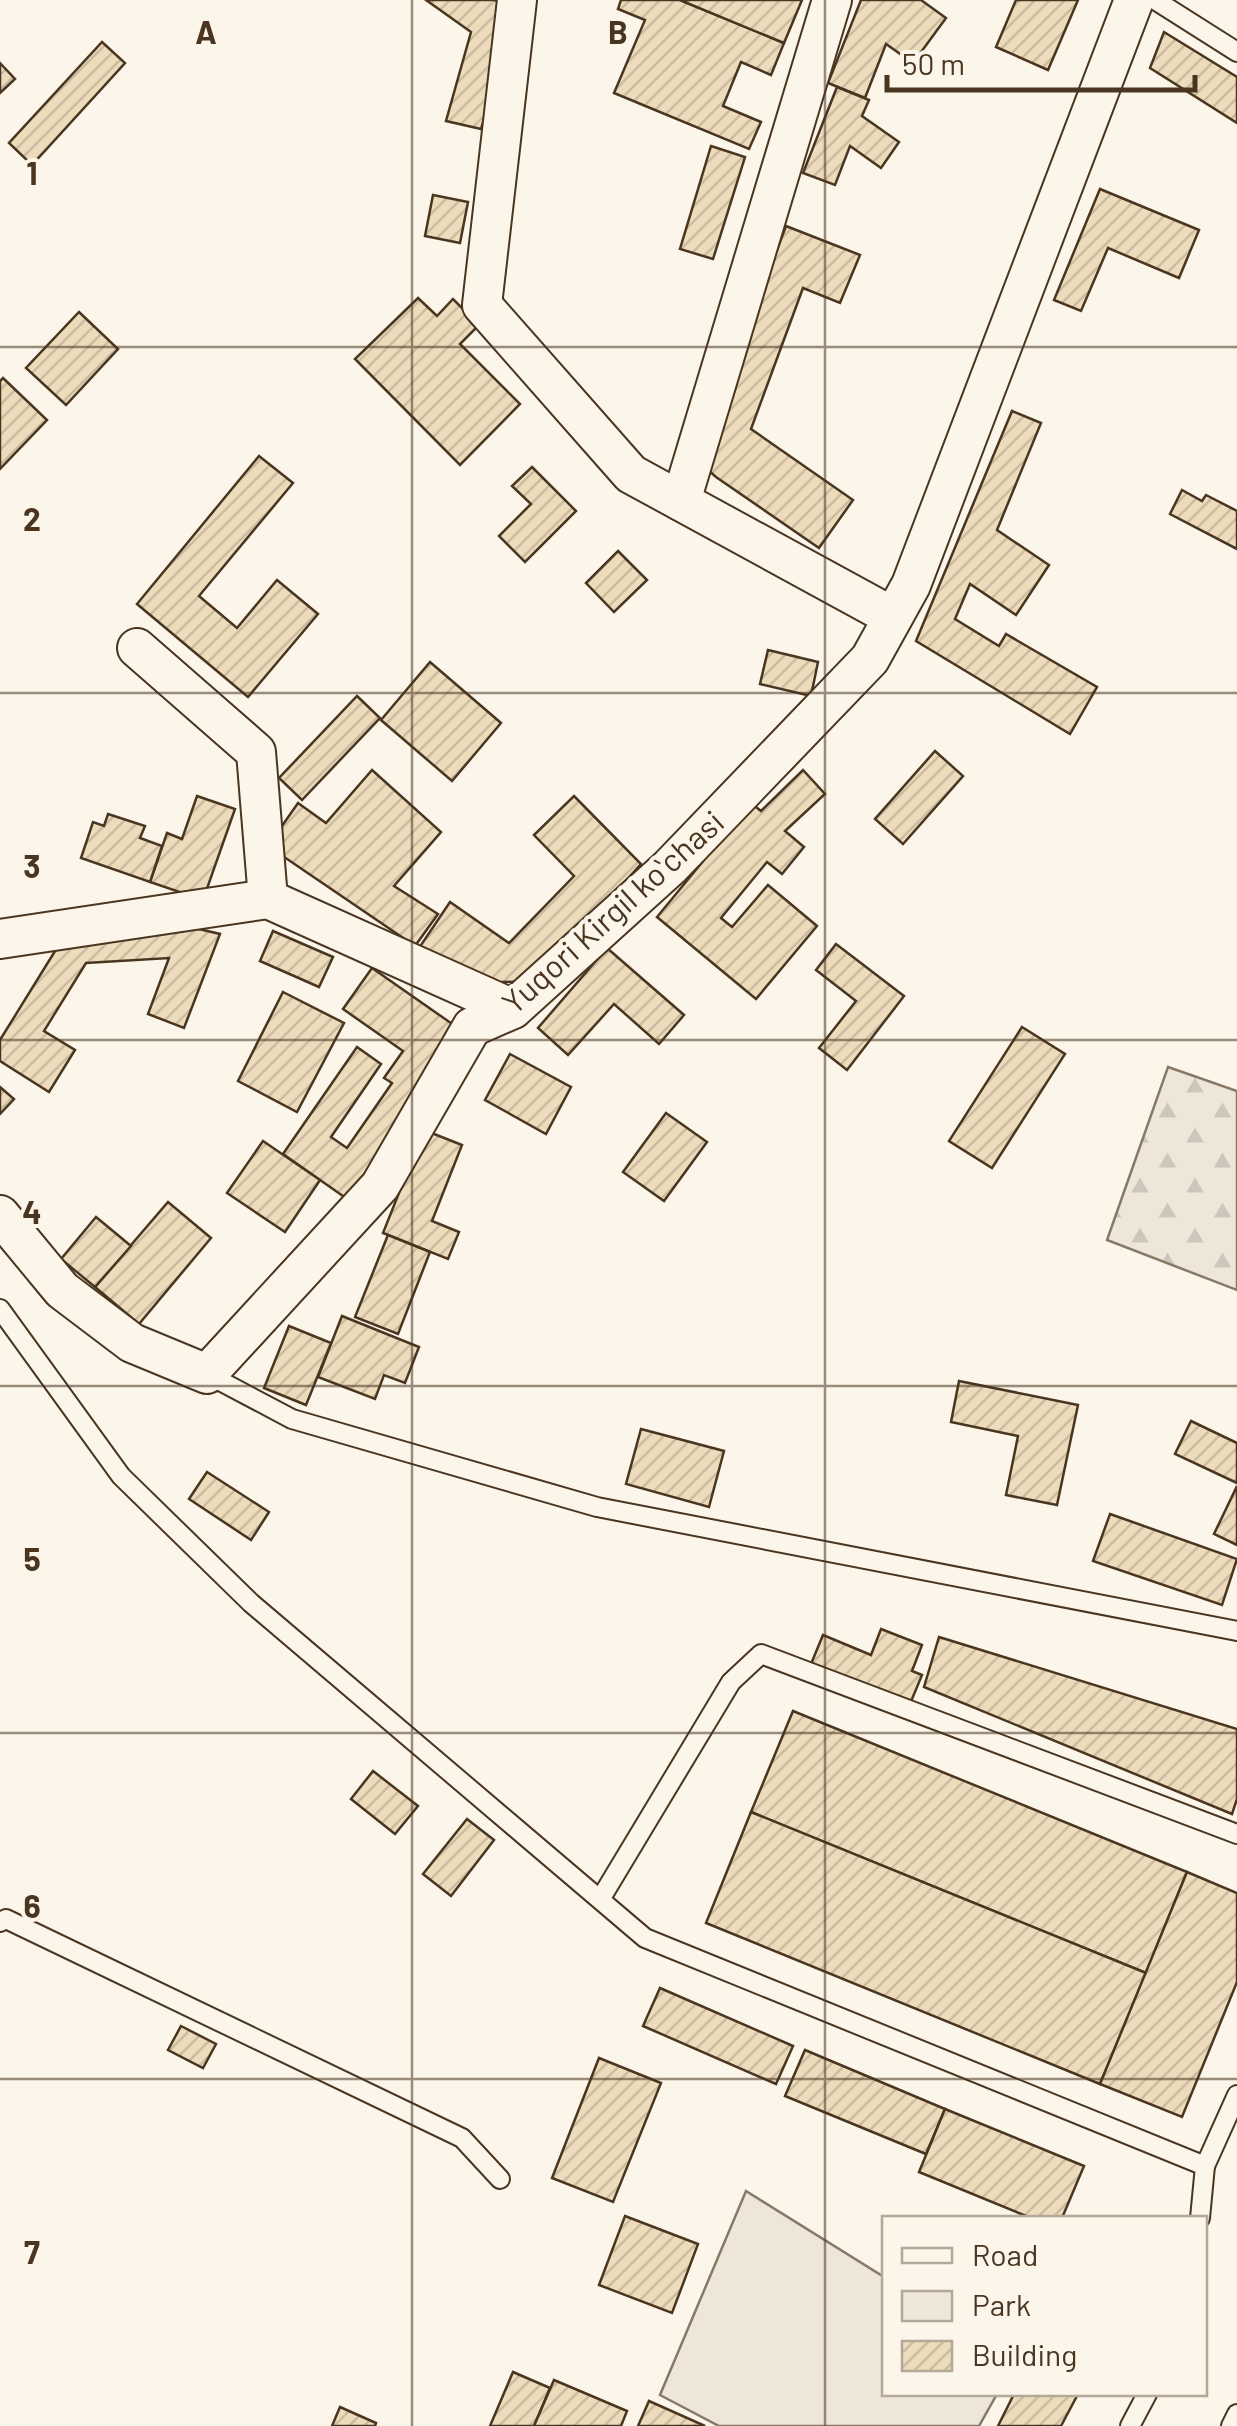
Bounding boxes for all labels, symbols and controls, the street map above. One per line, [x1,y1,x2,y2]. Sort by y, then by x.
text: A [195,12,217,50]
text: B [608,12,628,50]
scale bar [887,30,1194,92]
text: 50 m [902,45,965,81]
text: 1 [26,153,38,191]
text: 2 [23,499,41,537]
street label: Yuqori Kirgil koʻchasi [493,802,731,1020]
text: 3 [23,846,41,884]
text: 4 [22,1192,42,1230]
text: 5 [23,1539,41,1577]
text: 6 [23,1886,41,1924]
legend [882,2216,1207,2396]
text: 7 [24,2232,40,2270]
text: Road [972,2236,1038,2272]
text: Park [972,2286,1031,2322]
text: Building [972,2336,1077,2372]

